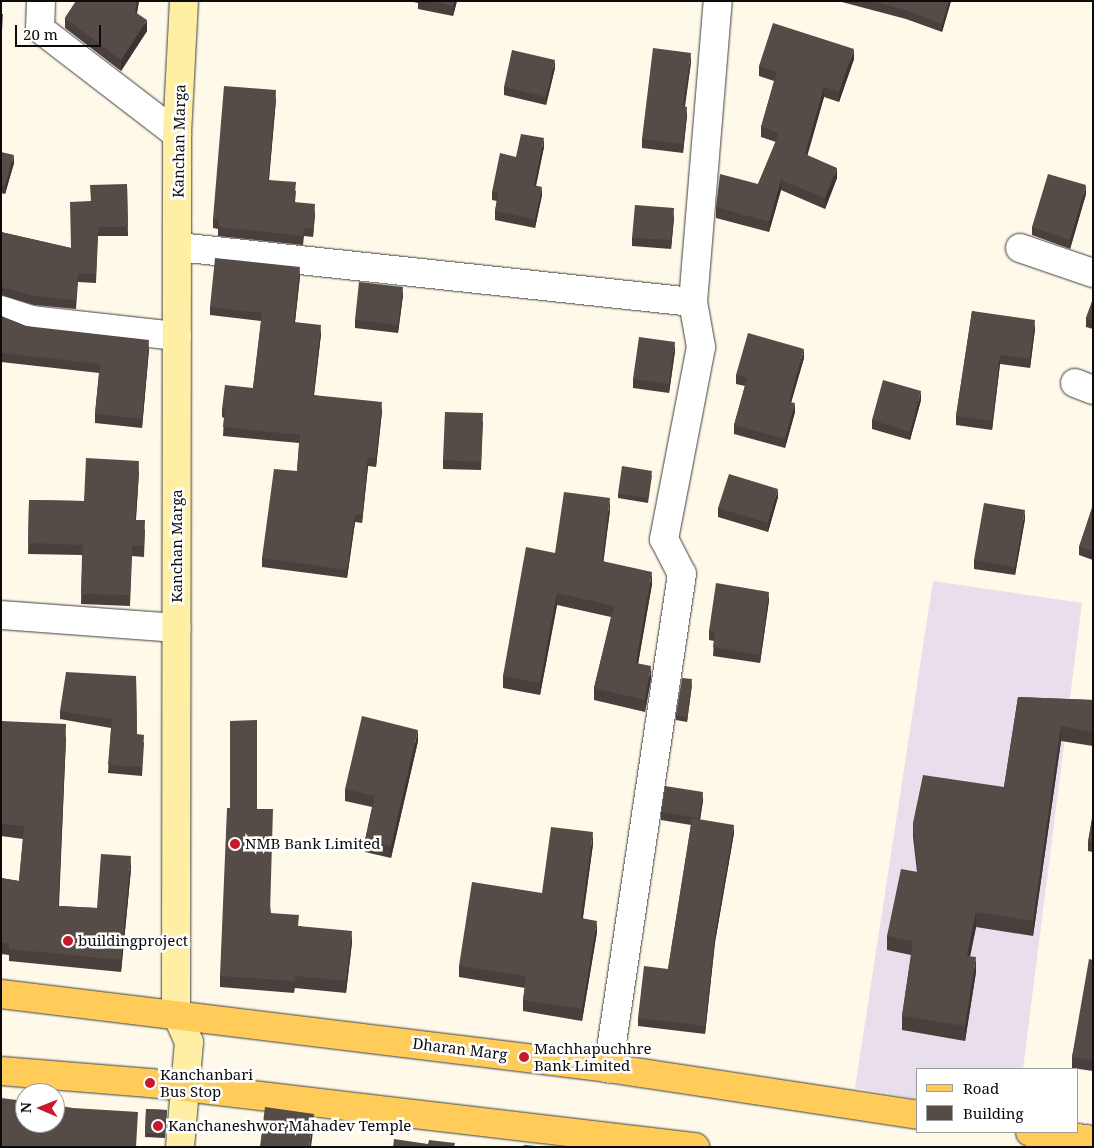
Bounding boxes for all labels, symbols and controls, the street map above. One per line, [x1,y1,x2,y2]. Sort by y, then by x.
scale bar [18,15,104,47]
text: 20 m [23,24,58,44]
street label: Kanchan Marga [169,84,189,198]
street label: Kanchan Marga [168,489,186,603]
place label: NMB Bank Limited [245,835,380,853]
marker: NMB Bank Limited [229,838,241,850]
place label: buildingproject [78,932,188,950]
marker: buildingproject [62,935,74,947]
street label: Dharan Marg [412,1034,508,1064]
place label: Machhapuchhre Bank Limited [534,1039,652,1074]
marker: Machhapuchhre Bank Limited [518,1051,530,1063]
place label: Kanchanbari Bus Stop [160,1065,253,1100]
legend [916,1068,1079,1133]
marker: Kanchanbari Bus Stop [144,1077,156,1089]
text: Road [963,1078,999,1098]
north arrow [15,1083,65,1133]
text: N [16,1102,35,1113]
text: Building [963,1103,1024,1123]
place label: Kanchaneshwor Mahadev Temple [168,1117,411,1135]
marker: Kanchaneshwor Mahadev Temple [152,1120,164,1132]

